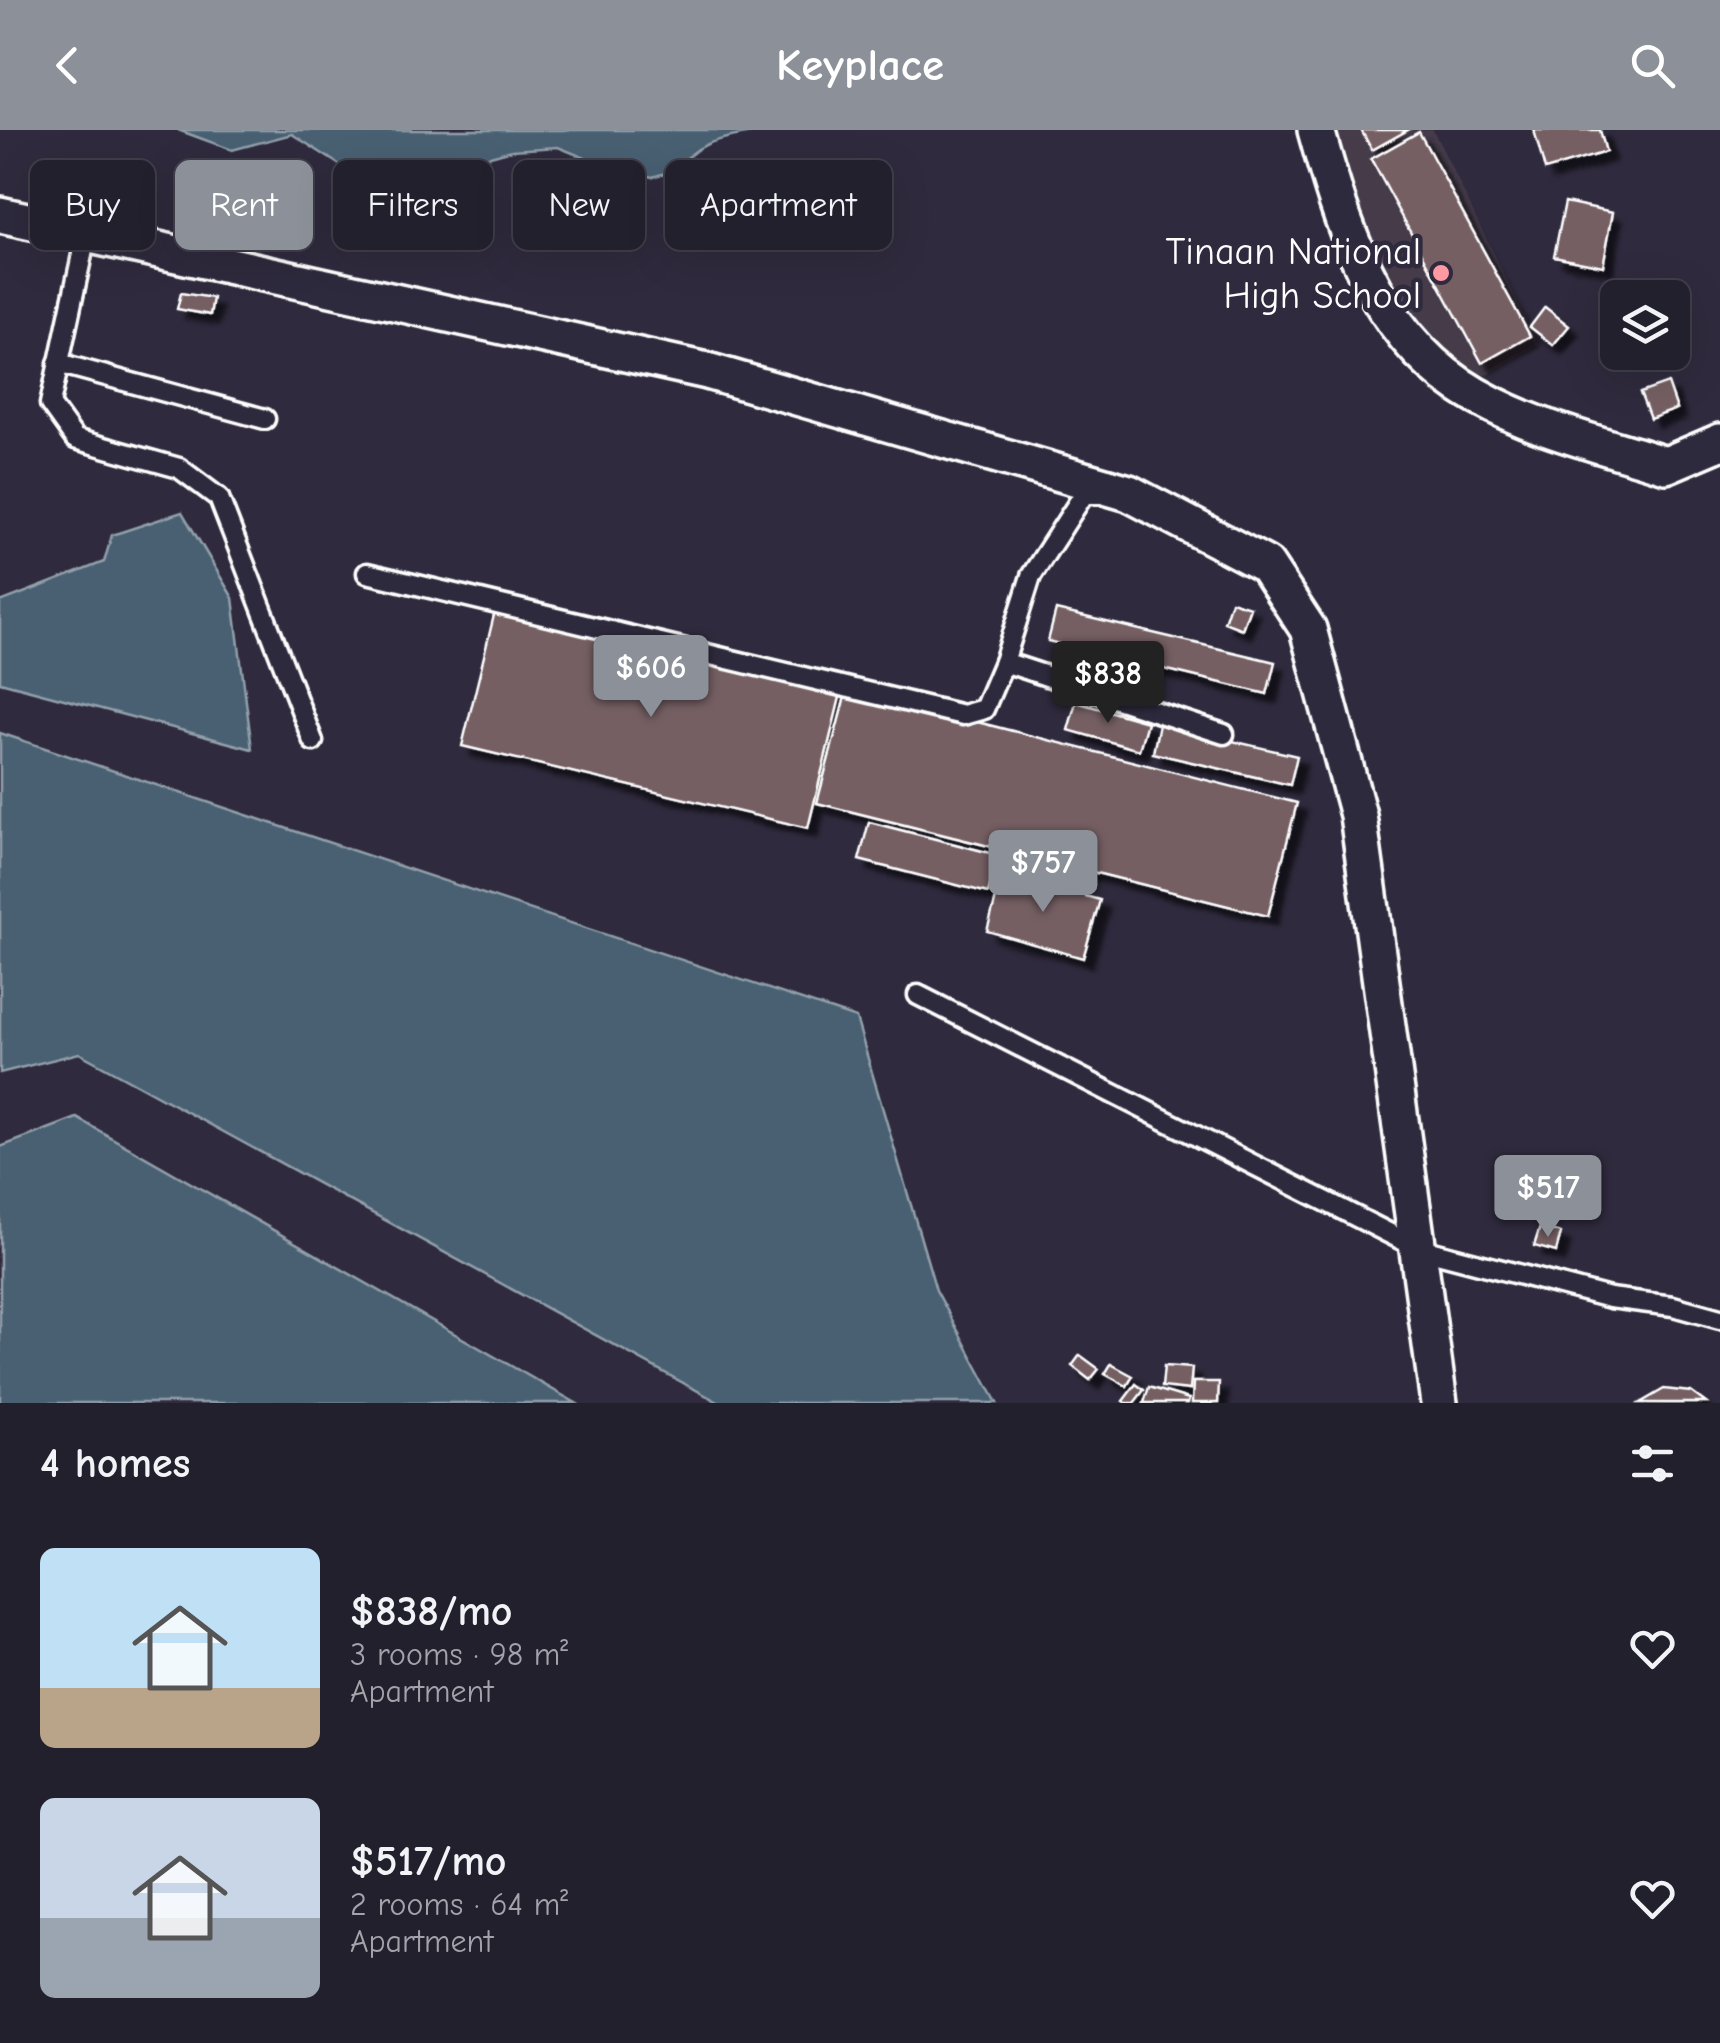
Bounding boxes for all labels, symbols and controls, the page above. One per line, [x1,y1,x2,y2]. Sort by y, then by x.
icon: back [40,38,95,93]
icon: search [1625,38,1680,93]
text: Keyplace [776,39,944,91]
chip: Buy [30,160,155,250]
chip: Rent [175,160,313,250]
chip: Filters [333,160,493,250]
chip: New [513,160,645,250]
chip: Apartment [665,160,892,250]
place label: Tinaan National High School [1165,230,1421,318]
marker: Tinaan National High School [1430,262,1452,284]
map controls [1600,280,1690,370]
button: layers [1600,280,1690,370]
pin: $606 [592,635,710,720]
pin: $838 [1049,641,1167,726]
text: $606 [615,649,687,686]
text: $838 [1074,655,1142,692]
pin: $757 [984,830,1102,915]
text: $757 [1010,844,1076,881]
pin: $517 [1489,1155,1607,1240]
text: $517 [1516,1169,1580,1206]
icon: filters [1625,1436,1680,1491]
text: 4 homes [40,1439,190,1488]
text: $838/mo [350,1587,513,1636]
icon: home [120,1588,240,1708]
icon: heart [1625,1621,1680,1676]
text: 3 rooms · 98 m² [350,1636,568,1673]
text: Apartment [350,1673,493,1710]
text: $517/mo [350,1837,507,1886]
icon: home [120,1838,240,1958]
icon: heart [1625,1871,1680,1926]
text: 2 rooms · 64 m² [350,1886,568,1923]
text: Apartment [350,1923,493,1960]

